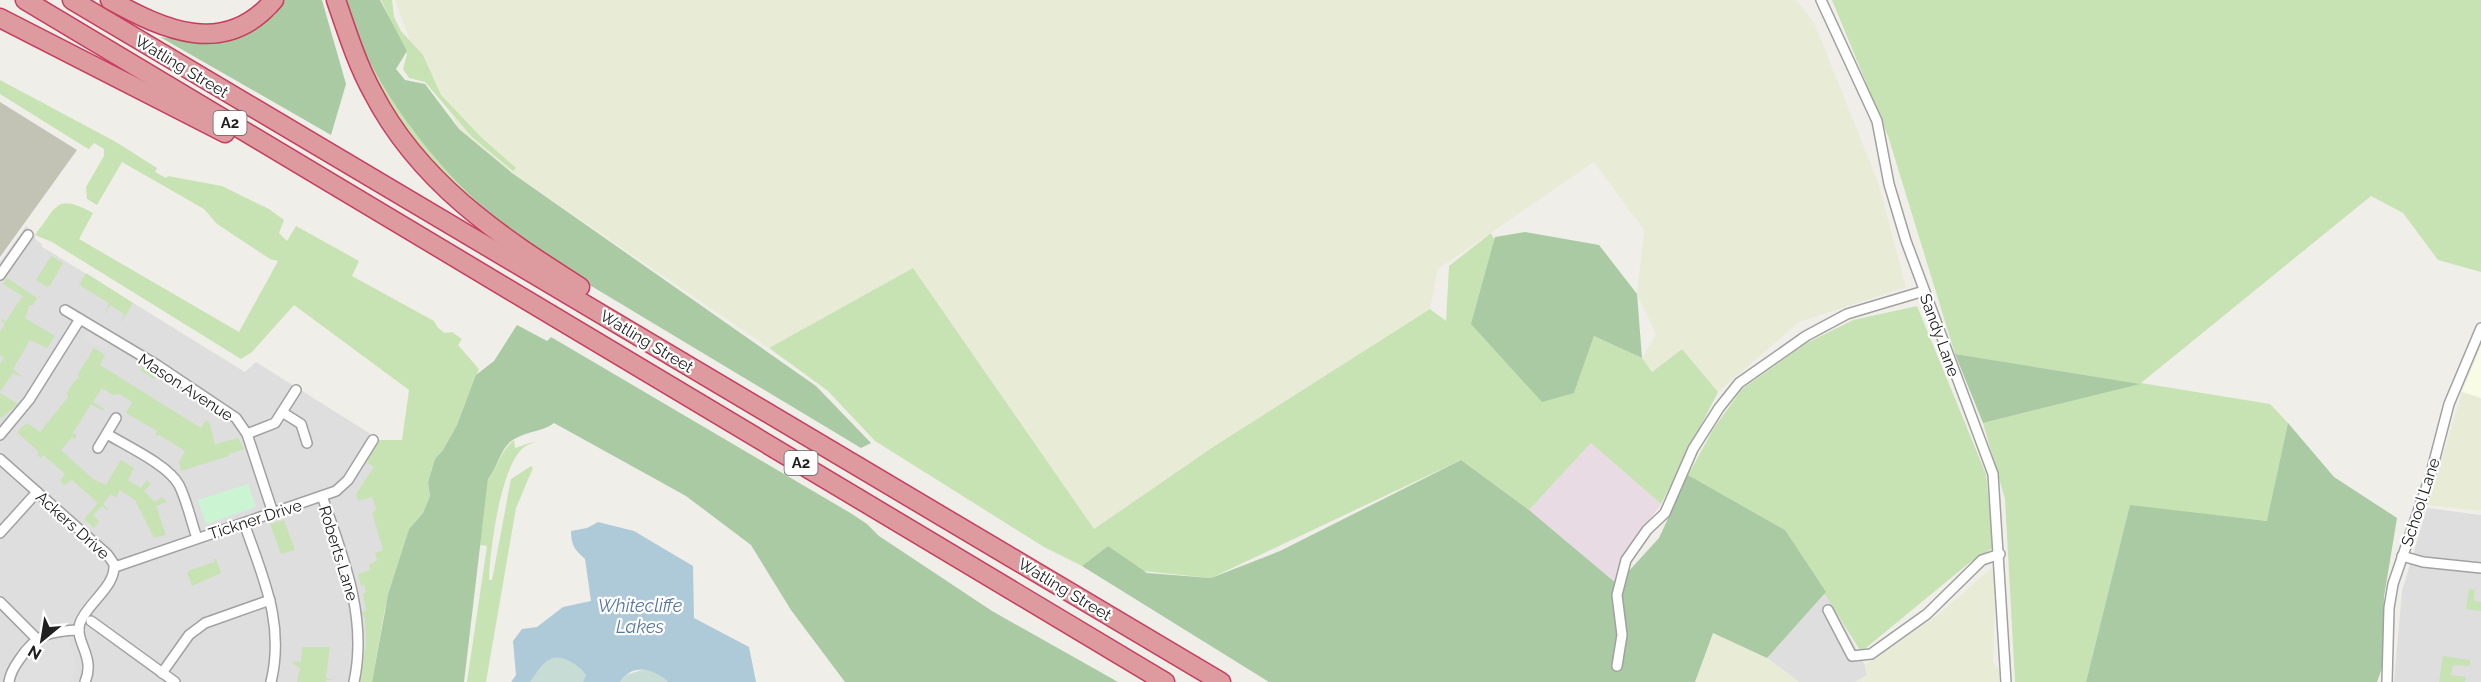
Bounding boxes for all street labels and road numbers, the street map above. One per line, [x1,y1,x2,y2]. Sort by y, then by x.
street label: Watling Street [132,31,232,102]
road number: A2 [214,111,246,135]
street label: Sandy Lane [1916,291,1963,379]
street label: Watling Street [597,306,697,377]
street label: Mason Avenue [135,350,237,425]
road number: A2 [784,451,818,475]
street label: School Lane [2397,456,2444,549]
street label: Ackers Drive [32,487,113,563]
street label: Tickner Drive [206,495,304,543]
street label: Roberts Lane [315,503,362,603]
street label: Watling Street [1015,554,1115,625]

